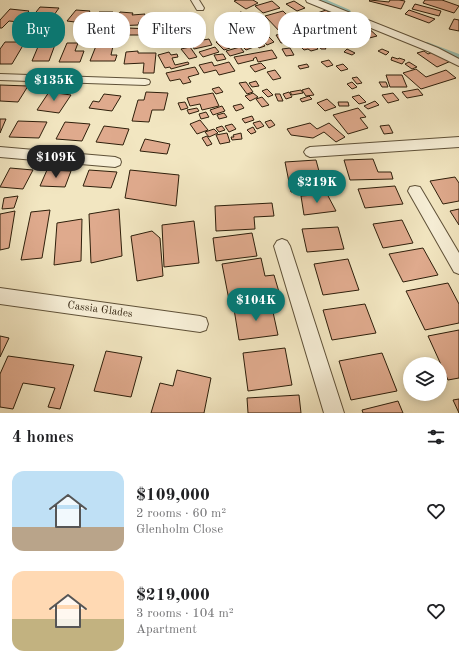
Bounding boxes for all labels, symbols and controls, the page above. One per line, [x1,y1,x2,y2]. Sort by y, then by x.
chip: Buy [12,12,65,48]
chip: Rent [73,12,130,48]
chip: Filters [138,12,206,48]
chip: New [214,12,270,48]
chip: Apartment [278,12,371,48]
pin: $135K [26,68,82,102]
text: $135K [34,74,74,87]
pin: $109K [28,145,84,179]
text: $109K [36,151,76,164]
pin: $219K [289,170,345,204]
text: $219K [297,176,337,189]
pin: $104K [228,288,284,322]
text: $104K [236,294,276,307]
street label: Cassia Glades [67,300,134,320]
map controls [403,357,447,401]
button: layers [403,357,447,401]
icon: filters [425,426,447,448]
text: 4 homes [12,429,74,446]
icon: home [44,487,92,535]
text: $109,000 [136,487,210,504]
icon: heart [425,500,447,522]
text: 2 rooms · 60 m² [136,507,226,520]
text: Glenholm Close [136,523,223,536]
icon: home [44,587,92,635]
text: $219,000 [136,587,210,604]
icon: heart [425,600,447,622]
text: 3 rooms · 104 m² [136,607,234,620]
text: Apartment [136,623,197,636]

